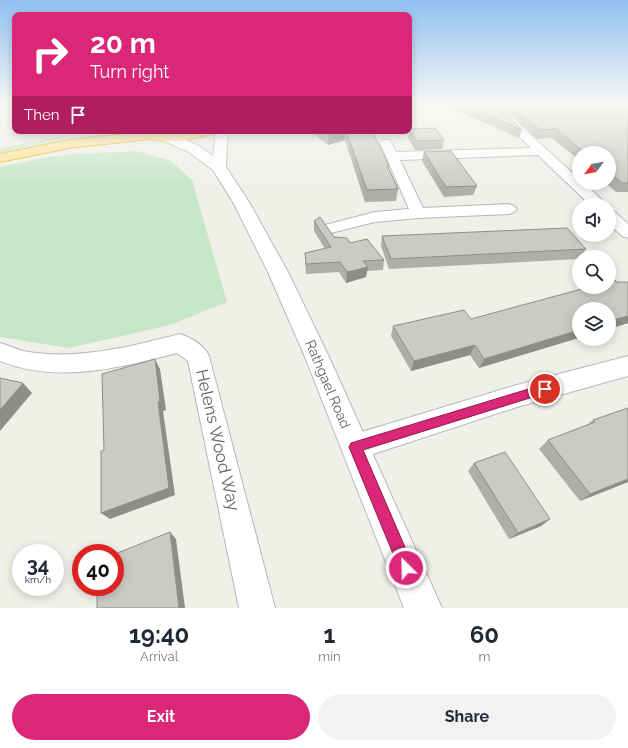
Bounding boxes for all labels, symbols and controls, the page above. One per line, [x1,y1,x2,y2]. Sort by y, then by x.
text: 20 m [90,27,156,60]
icon: right [24,28,76,80]
text: Turn right [90,61,169,82]
icon: arrive [67,104,89,126]
text: Then [24,106,59,124]
north arrow [572,146,616,190]
map controls [572,146,616,346]
button: sound [572,198,616,242]
button: search [572,250,616,294]
button: layers [572,302,616,346]
street label: Rathgael Road [302,337,354,431]
street label: Helens Wood Way [192,367,244,513]
pin [528,372,562,406]
icon: arrive [534,378,556,400]
speed limit sign: 40 [72,544,124,596]
position arrow [385,547,427,589]
text: 34 [27,553,49,577]
text: km/h [25,574,51,585]
text: 19:40 [129,620,189,649]
text: 1 [324,620,335,649]
text: 60 [470,620,499,649]
text: Arrival [140,649,178,664]
text: min [318,649,341,664]
text: m [478,649,490,664]
button: Exit [12,694,310,740]
button: Share [318,694,616,740]

